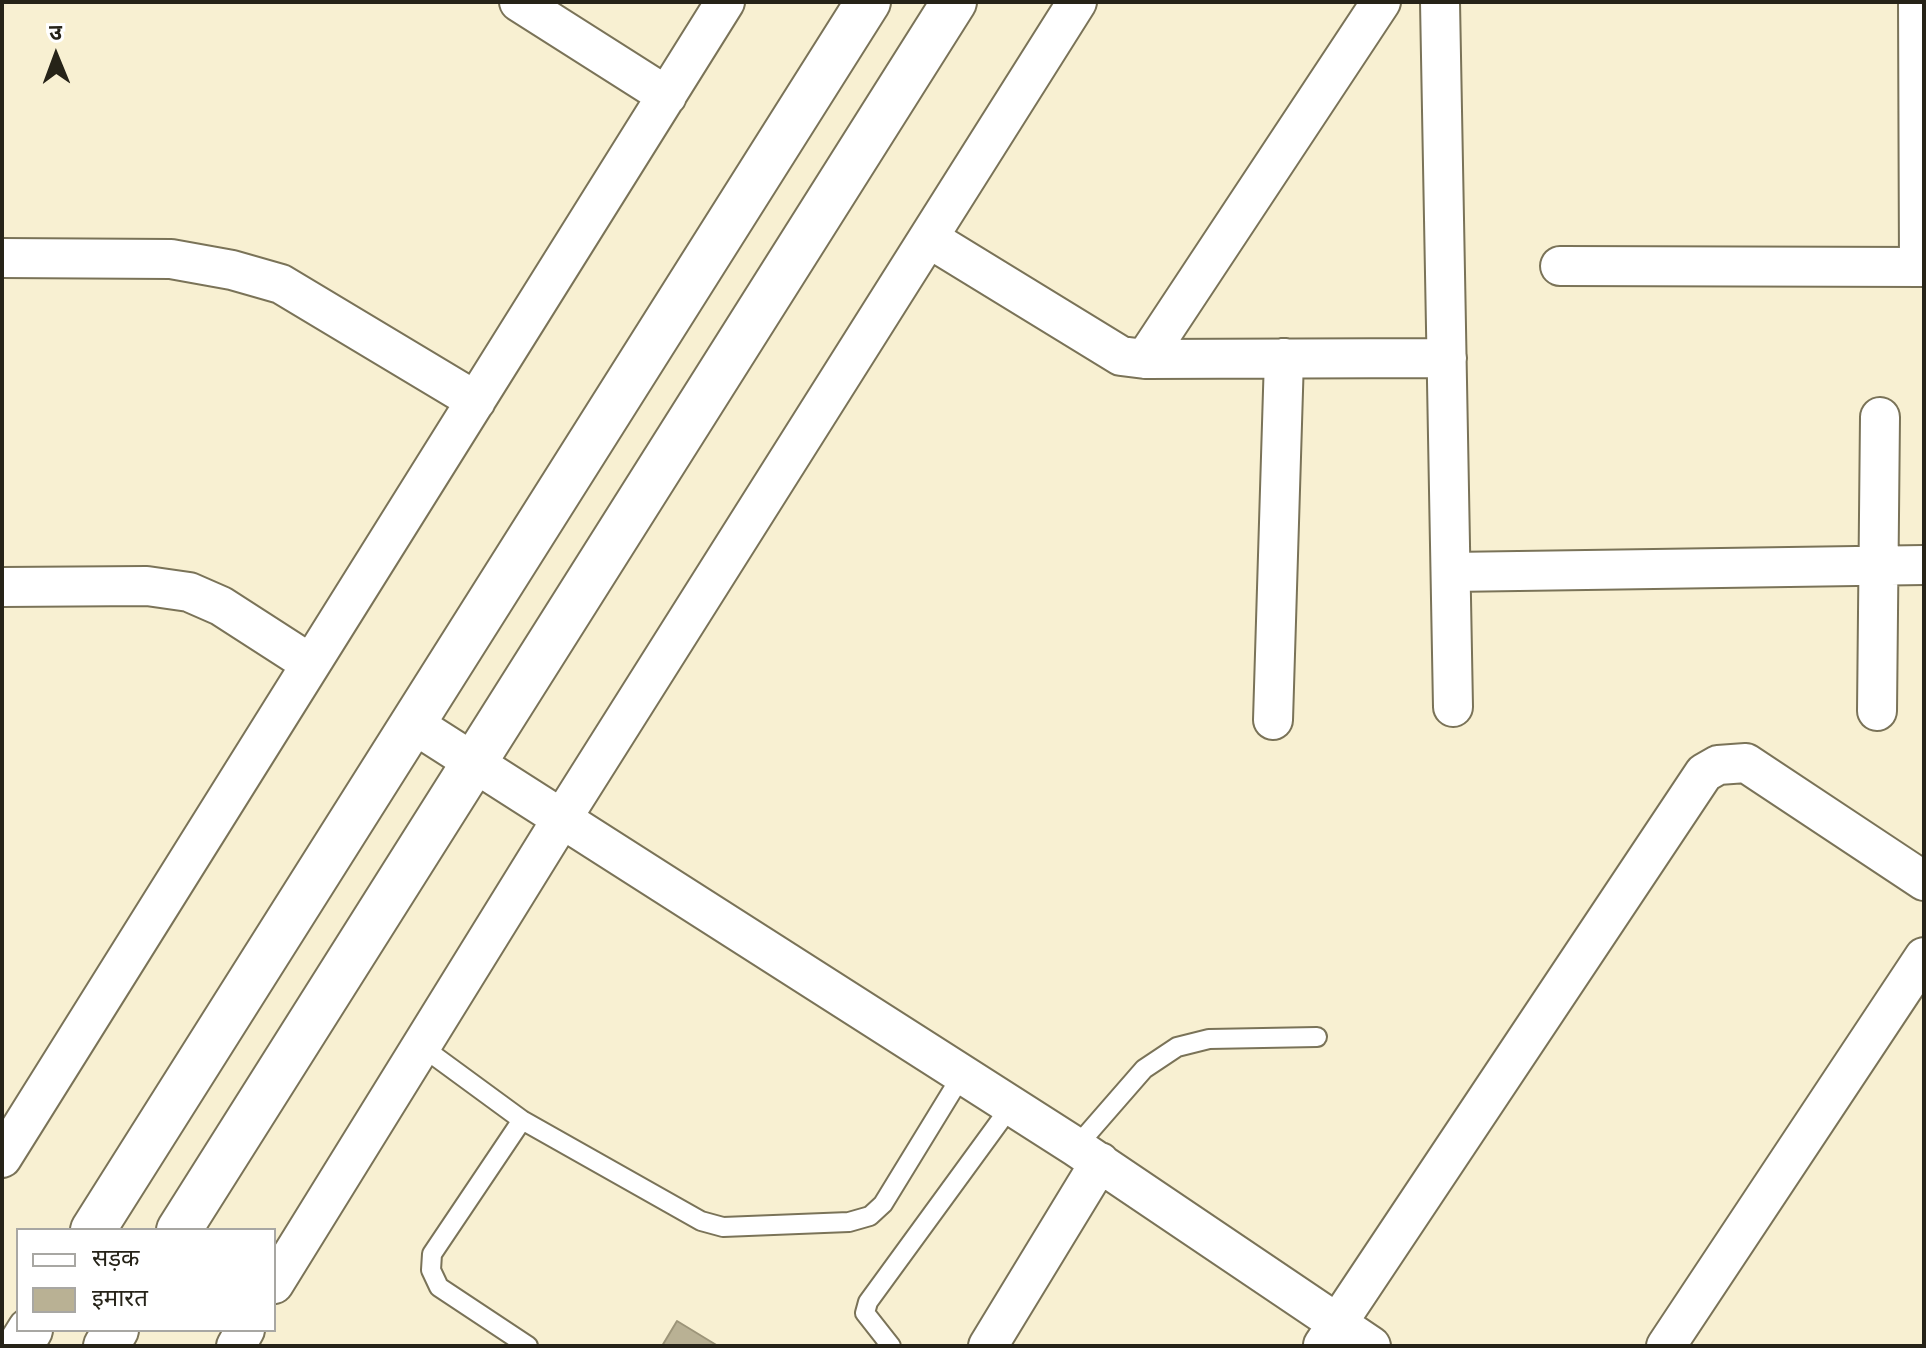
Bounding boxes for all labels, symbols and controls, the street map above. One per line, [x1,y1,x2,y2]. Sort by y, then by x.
north arrow [16,16,96,96]
text: उ [49,19,62,44]
legend [16,1228,276,1332]
text: सड़क [92,1244,140,1271]
text: इमारत [92,1284,148,1311]

